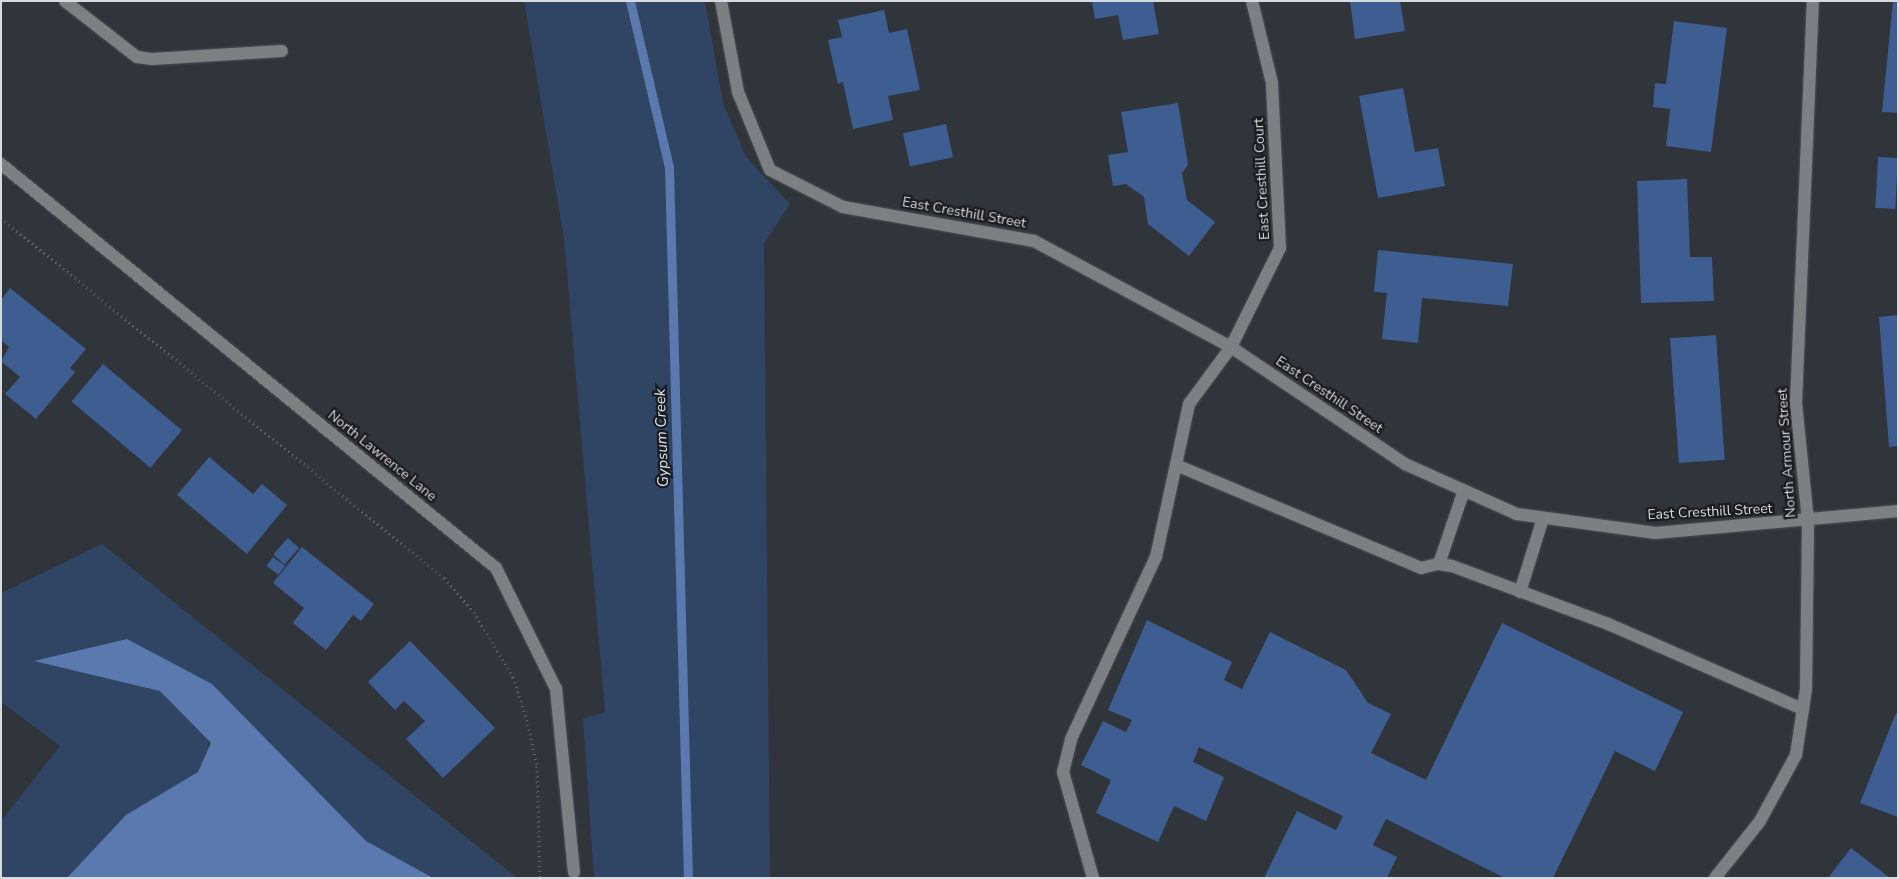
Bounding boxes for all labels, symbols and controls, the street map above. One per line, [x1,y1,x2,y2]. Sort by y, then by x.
street label: East Cresthill Court [1250,118,1274,240]
street label: East Cresthill Street [901,194,1027,232]
street label: East Cresthill Street [1272,353,1386,437]
water label: Gypsum Creek [651,388,673,488]
street label: North Armour Street [1774,388,1800,518]
street label: North Lawrence Lane [324,407,440,505]
street label: East Cresthill Street [1647,500,1773,524]

